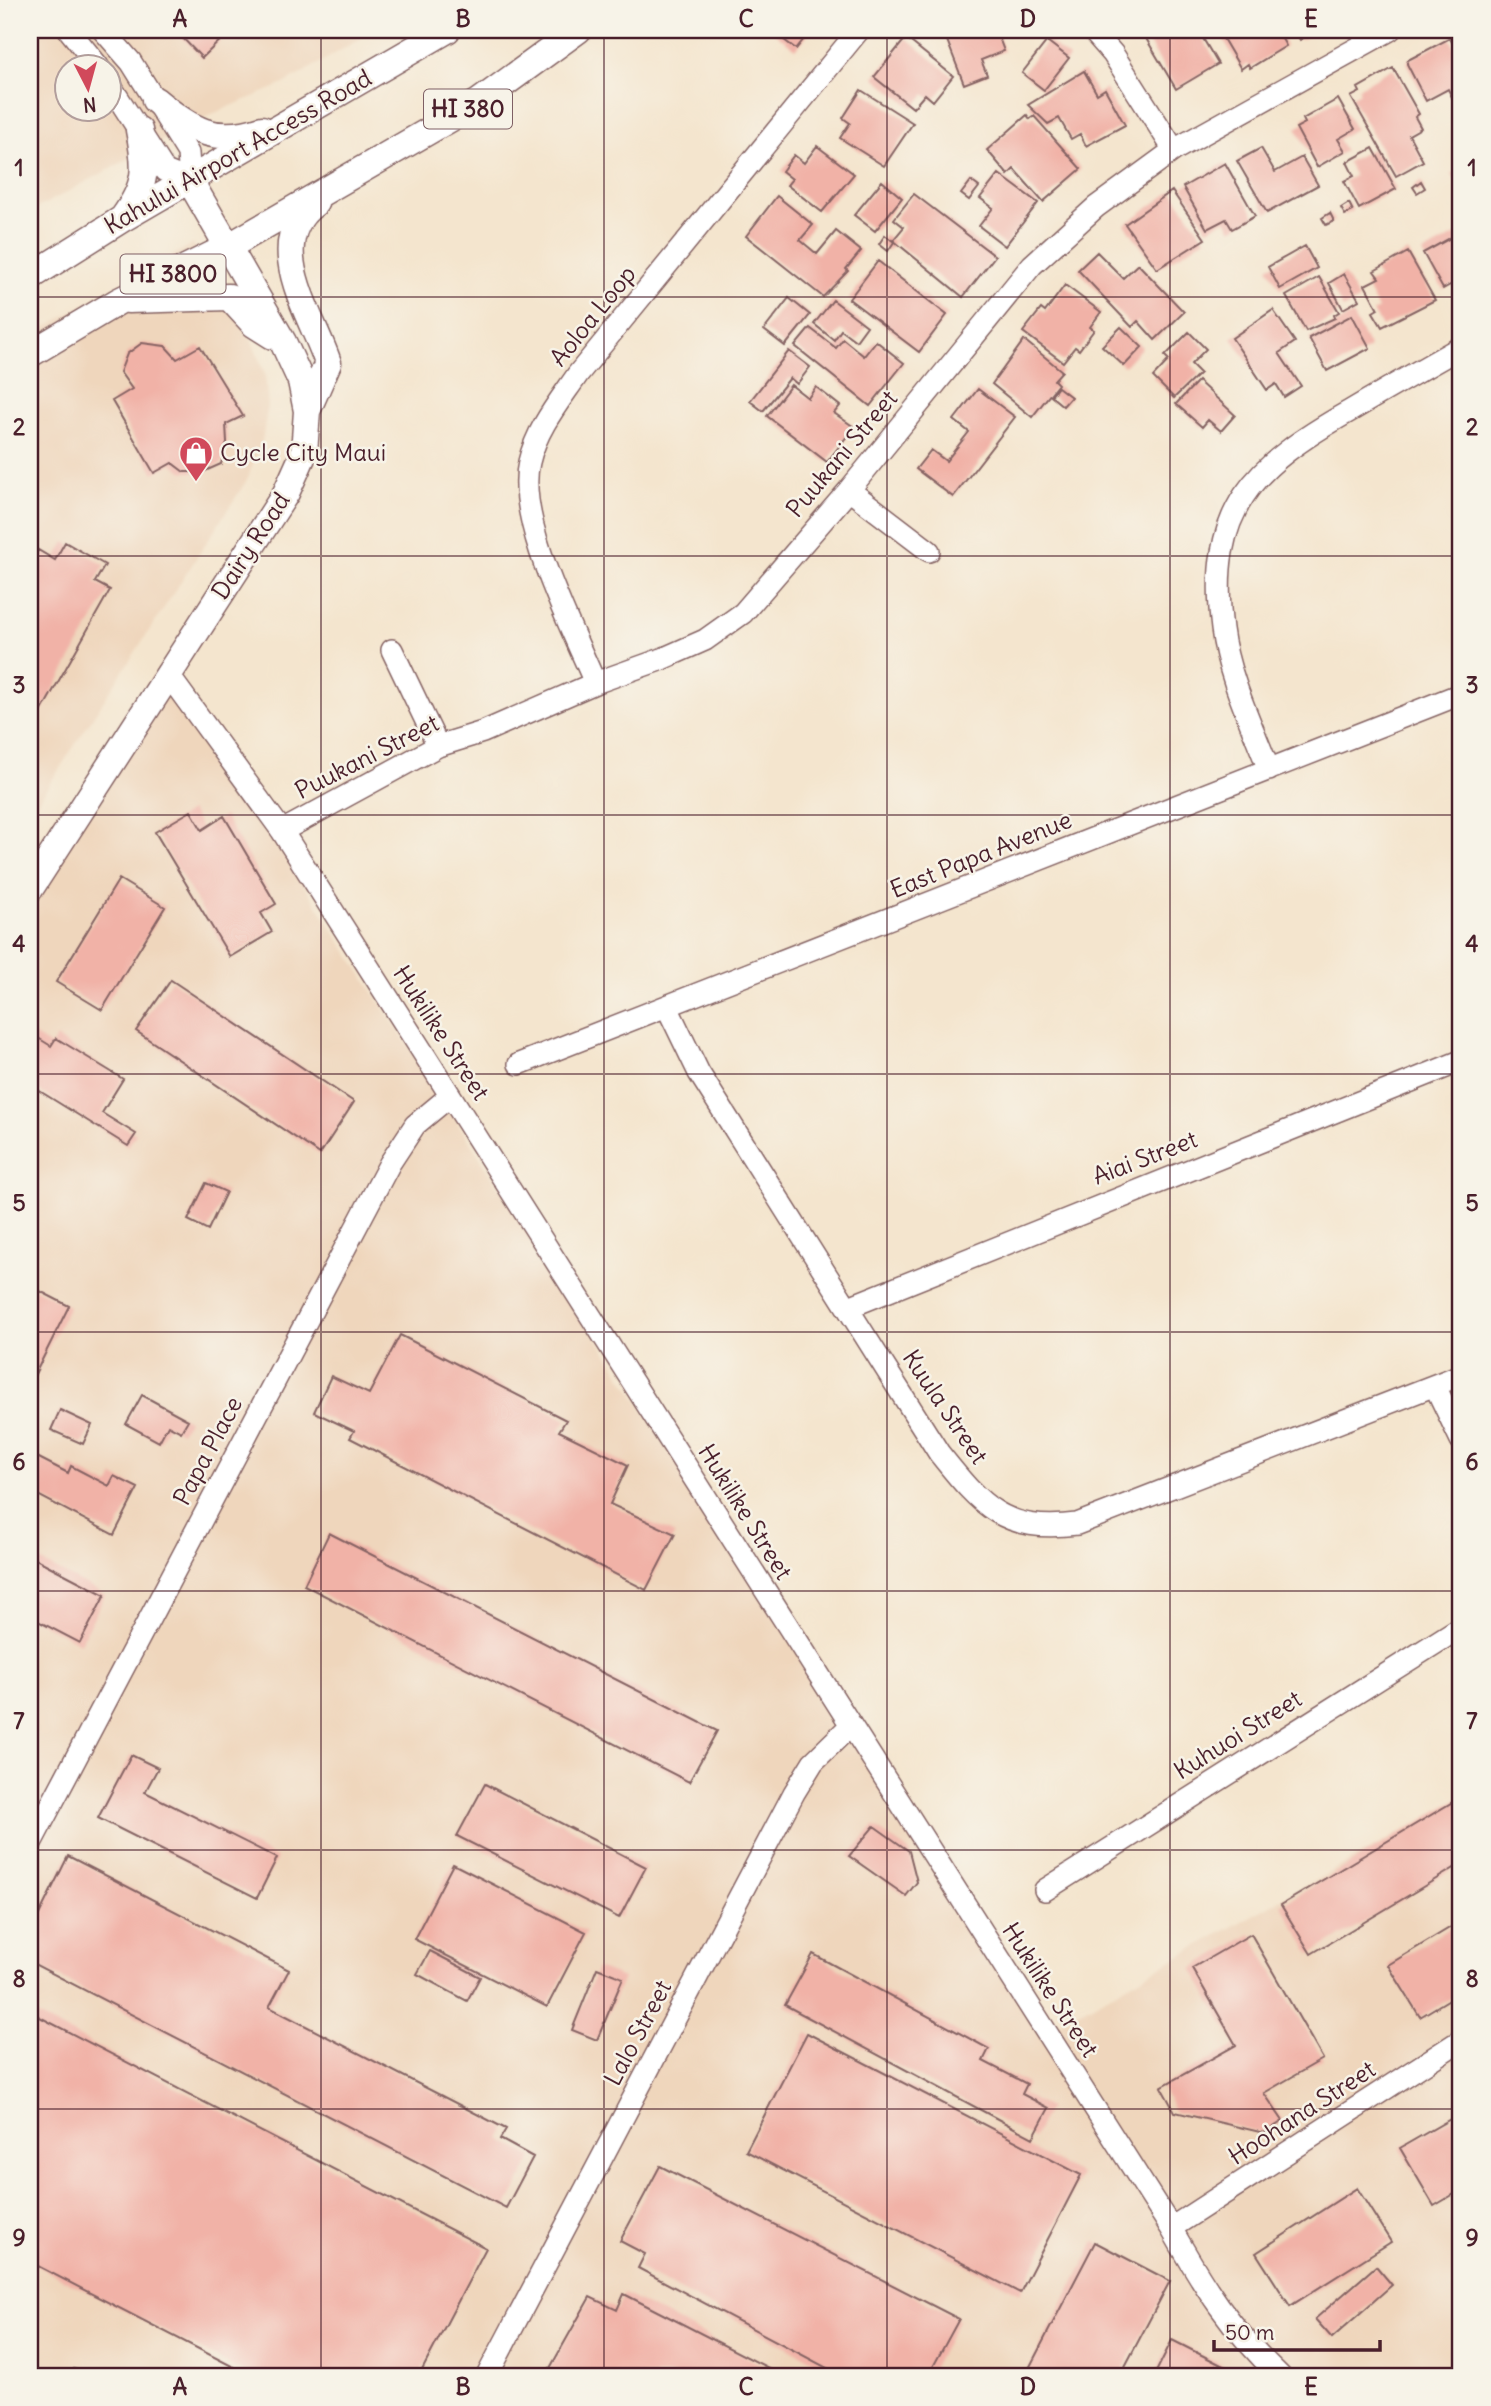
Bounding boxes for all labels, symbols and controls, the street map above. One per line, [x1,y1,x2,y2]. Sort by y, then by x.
text: A [173,4,188,33]
text: B [455,4,471,33]
text: C [738,4,754,33]
text: D [1020,4,1036,33]
text: E [1304,4,1318,33]
north arrow [52,52,122,122]
street label: Kahului Airport Access Road [98,62,377,240]
road number: HI 380 [424,90,512,128]
text: N [82,92,98,118]
text: 1 [14,153,24,182]
text: 1 [1467,153,1477,182]
road number: HI 3800 [120,255,226,294]
street label: Aoloa Loop [543,259,642,372]
street label: Puukani Street [779,384,903,523]
text: 2 [13,412,26,441]
text: 2 [1466,412,1479,441]
shop icon: Cycle City Maui [177,434,215,483]
place label: Cycle City Maui [220,437,386,467]
street label: Dairy Road [204,486,296,605]
text: 3 [12,670,26,699]
text: 3 [1465,670,1479,699]
street label: Puukani Street [290,707,443,805]
street label: East Papa Avenue [885,804,1076,904]
text: 4 [12,929,26,958]
text: 4 [1465,929,1479,958]
street label: Hukilike Street [387,960,496,1105]
street label: Aiai Street [1088,1123,1201,1191]
text: 5 [12,1188,26,1217]
text: 5 [1465,1188,1479,1217]
street label: Kuula Street [897,1344,995,1469]
street label: Papa Place [166,1391,248,1510]
street label: Hukilike Street [692,1438,799,1585]
text: 6 [12,1447,26,1476]
text: 6 [1465,1447,1479,1476]
street label: Kuhuoi Street [1168,1683,1307,1785]
text: 7 [13,1706,25,1735]
text: 7 [1466,1706,1478,1735]
street label: Hukilike Street [996,1917,1105,2062]
text: 8 [12,1964,26,1993]
text: 8 [1465,1964,1479,1993]
street label: Lalo Street [597,1975,677,2090]
street label: Hoohana Street [1222,2054,1381,2171]
text: 9 [12,2223,26,2252]
text: 9 [1465,2223,1479,2252]
scale bar [1214,2308,1381,2352]
text: 50 m [1225,2319,1274,2346]
text: A [173,2372,188,2401]
text: B [455,2372,471,2401]
text: C [738,2372,754,2401]
text: D [1020,2372,1036,2401]
text: E [1304,2372,1318,2401]

